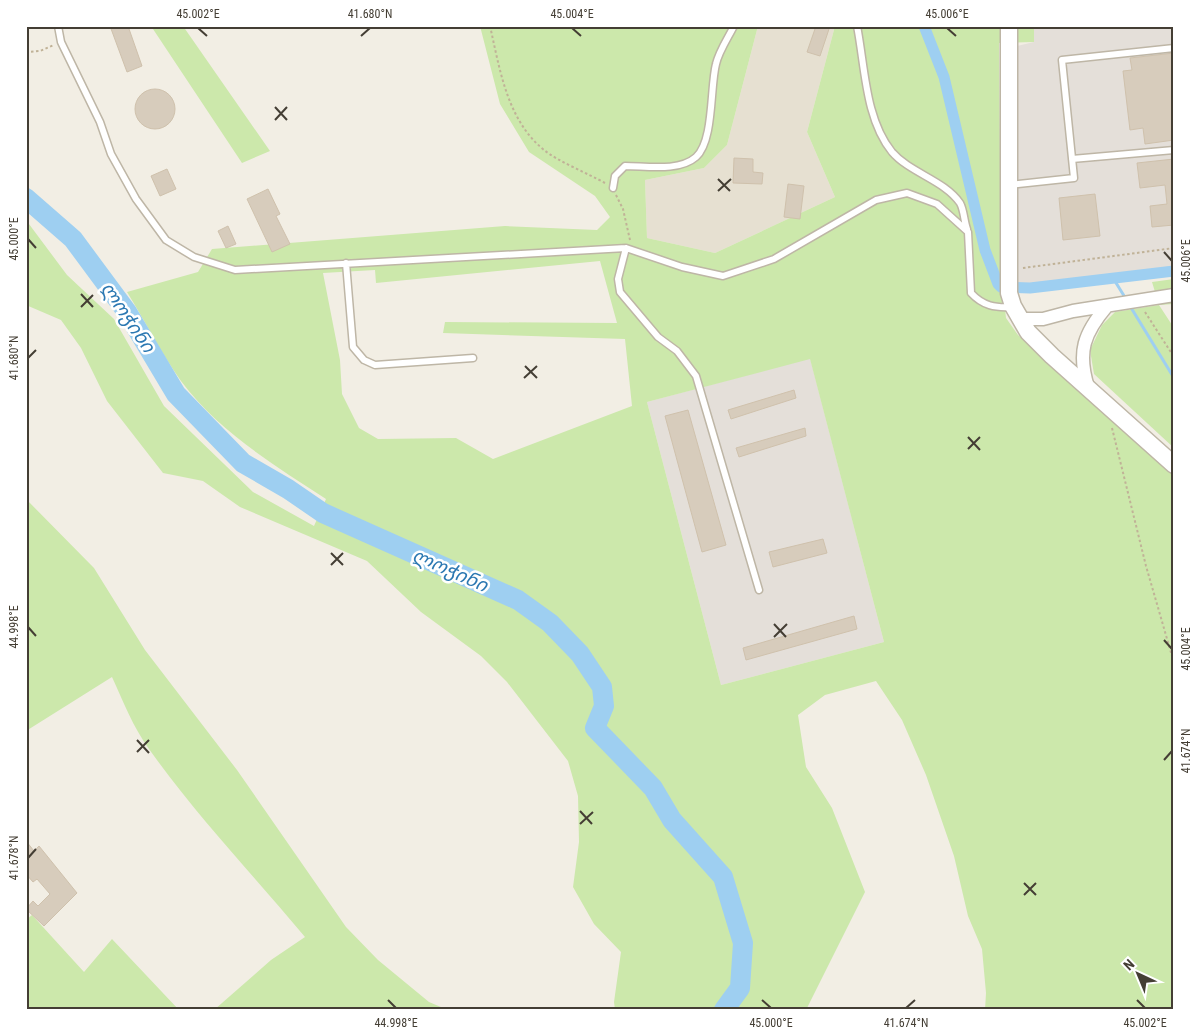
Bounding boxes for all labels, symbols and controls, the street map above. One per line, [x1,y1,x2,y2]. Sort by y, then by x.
text: 45.002°E [176,7,220,21]
text: 41.680°N [348,7,392,21]
text: 45.004°E [550,7,594,21]
text: 45.006°E [925,7,969,21]
text: 45.000°E [7,217,21,261]
text: 45.006°E [1179,239,1193,283]
water label: ლოჭინი [96,277,161,358]
text: 41.680°N [7,336,21,380]
water label: ლოჭინი [409,543,492,597]
text: 44.998°E [7,605,21,649]
text: 45.004°E [1179,627,1193,671]
text: 41.674°N [1179,729,1193,773]
text: 41.678°N [7,836,21,880]
north arrow [1112,948,1162,998]
text: N [1120,956,1138,973]
text: 44.998°E [374,1016,418,1030]
text: 45.000°E [749,1016,793,1030]
text: 41.674°N [884,1016,928,1030]
text: 45.002°E [1123,1016,1167,1030]

